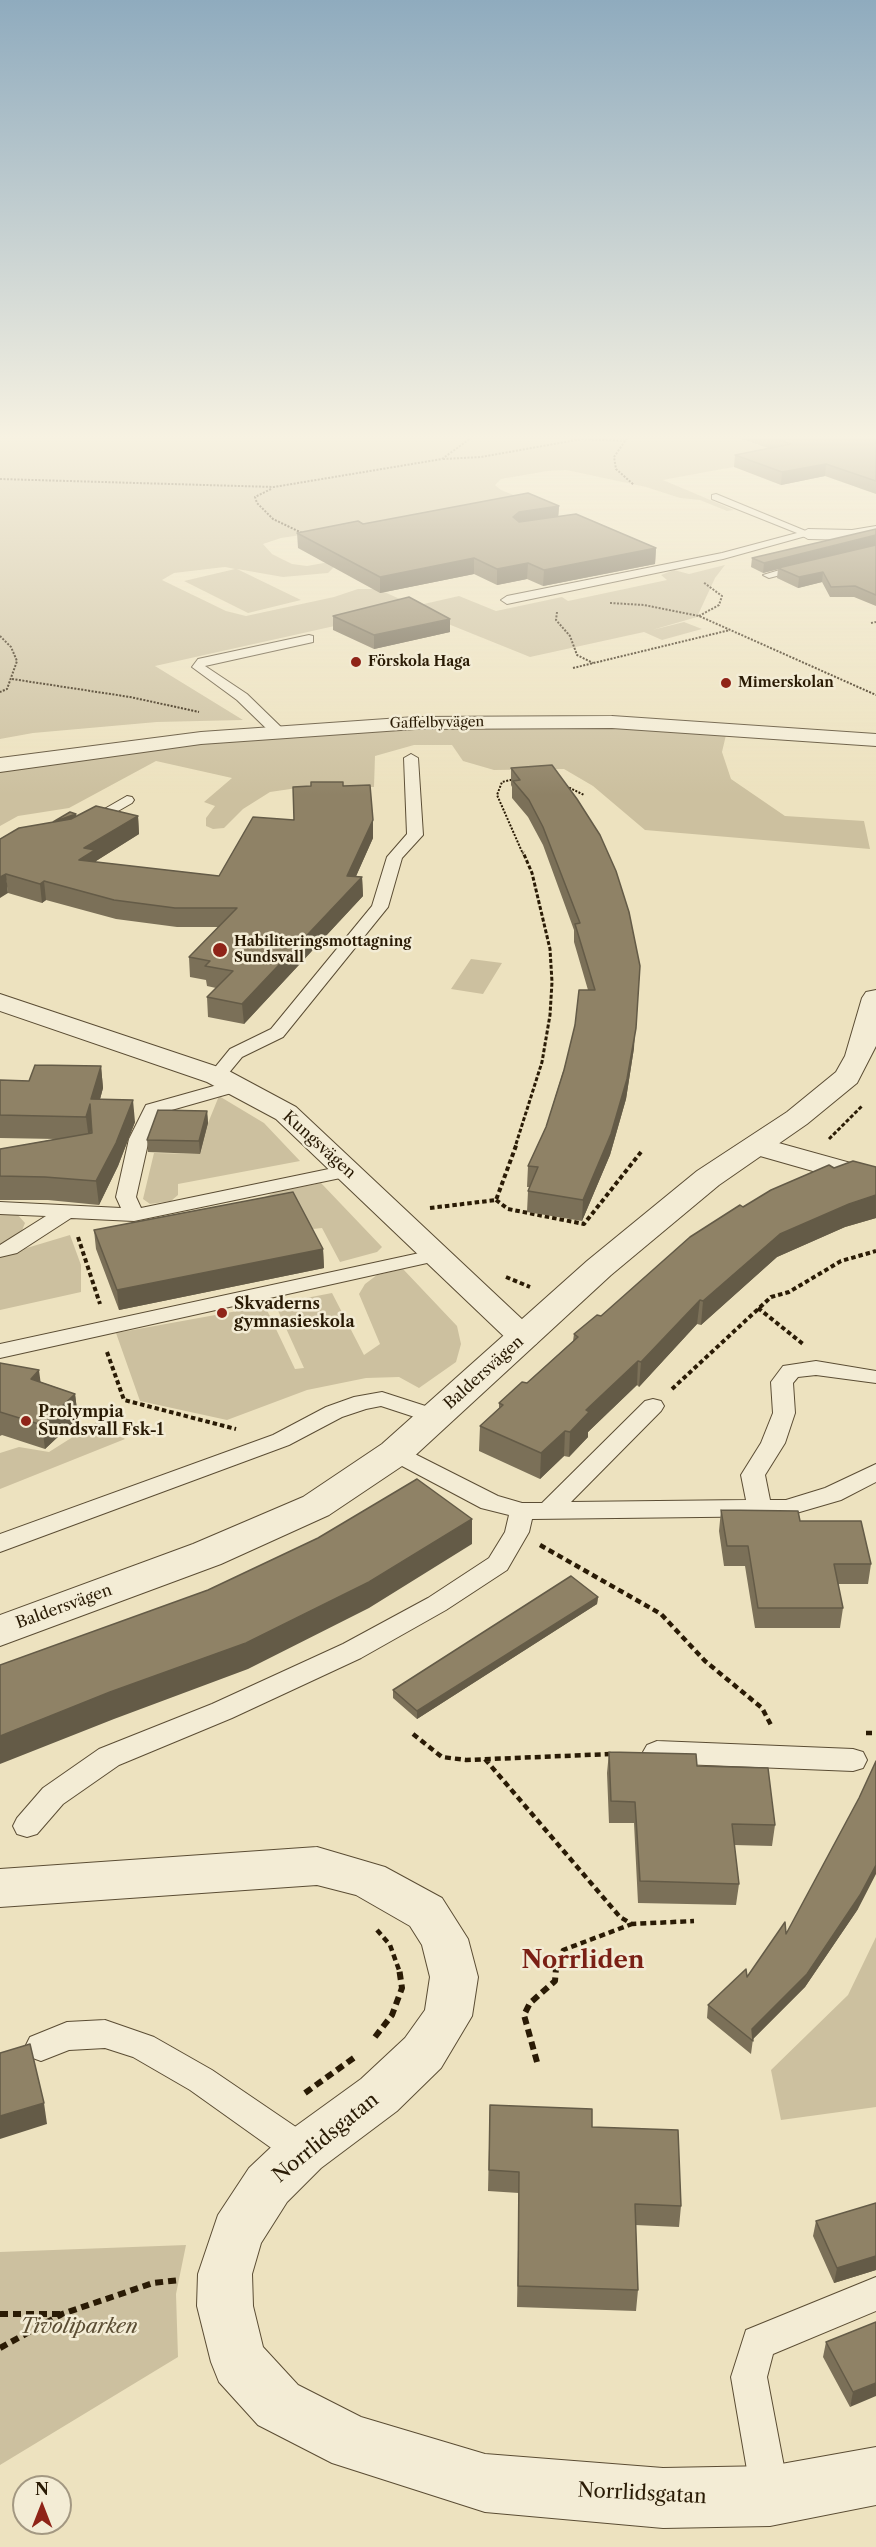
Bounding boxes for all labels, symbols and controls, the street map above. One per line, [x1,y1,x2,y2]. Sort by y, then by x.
place label: Förskola Haga [368,654,470,670]
marker: Förskola Haga [349,655,363,669]
place label: Mimerskolan [738,675,834,691]
marker: Mimerskolan [719,676,733,690]
street label: Gaffelbyvägen [390,714,484,732]
place label: Habiliteringsmottagning Sundsvall [234,934,411,966]
marker: Habiliteringsmottagning Sundsvall [211,941,229,959]
street label: Kungsvägen [279,1107,359,1183]
place label: Skvaderns gymnasieskola [234,1294,355,1332]
marker: Skvaderns gymnasieskola [215,1306,229,1320]
street label: Baldersvägen [440,1332,528,1414]
place label: Prolympia Sundsvall Fsk-1 [38,1402,164,1440]
marker: Prolympia Sundsvall Fsk-1 [19,1414,33,1428]
street label: Baldersvägen [13,1581,115,1633]
district label: Norrliden [522,1947,644,1975]
street label: Norrlidsgatan [268,2088,384,2188]
park label: Tivoliparken [20,2315,138,2339]
north arrow [12,2475,72,2535]
text: N [35,2479,49,2499]
street label: Norrlidsgatan [577,2479,707,2509]

